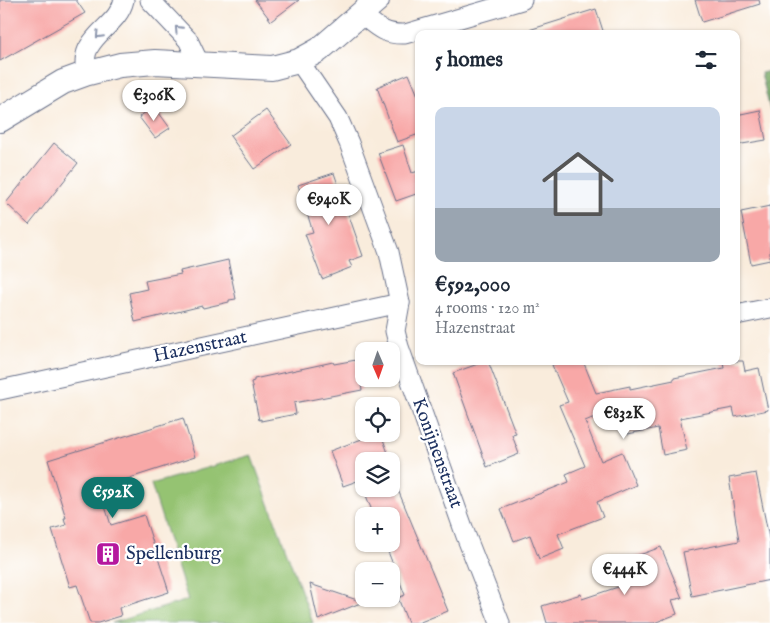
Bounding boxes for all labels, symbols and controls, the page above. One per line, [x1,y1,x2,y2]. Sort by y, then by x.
one-way arrow [175,25,184,34]
one-way arrow [96,29,105,38]
icon: filters [692,46,720,74]
text: 5 homes [435,47,503,74]
pin: €306K [119,80,189,122]
text: €306K [133,86,175,106]
icon: home [533,139,623,229]
pin: €940K [294,184,364,226]
text: €940K [307,190,351,210]
text: €592,000 [435,272,510,299]
text: 4 rooms · 120 m² [435,299,540,319]
text: Hazenstraat [435,319,515,339]
street label: Hazenstraat [151,325,250,369]
north arrow [355,342,400,388]
map controls [355,342,400,607]
street label: Konijnenstraat [406,395,468,512]
button: locate [355,397,400,442]
pin: €832K [589,398,659,440]
text: €832K [604,404,644,424]
button: layers [355,452,400,497]
pin: €592K [78,476,148,519]
text: €592K [92,483,134,503]
button: + [355,507,400,552]
building icon: Spellenburg [95,541,121,567]
place label: Spellenburg [126,542,222,566]
pin: €444K [590,554,660,596]
text: €444K [603,560,647,580]
button: − [355,562,400,607]

